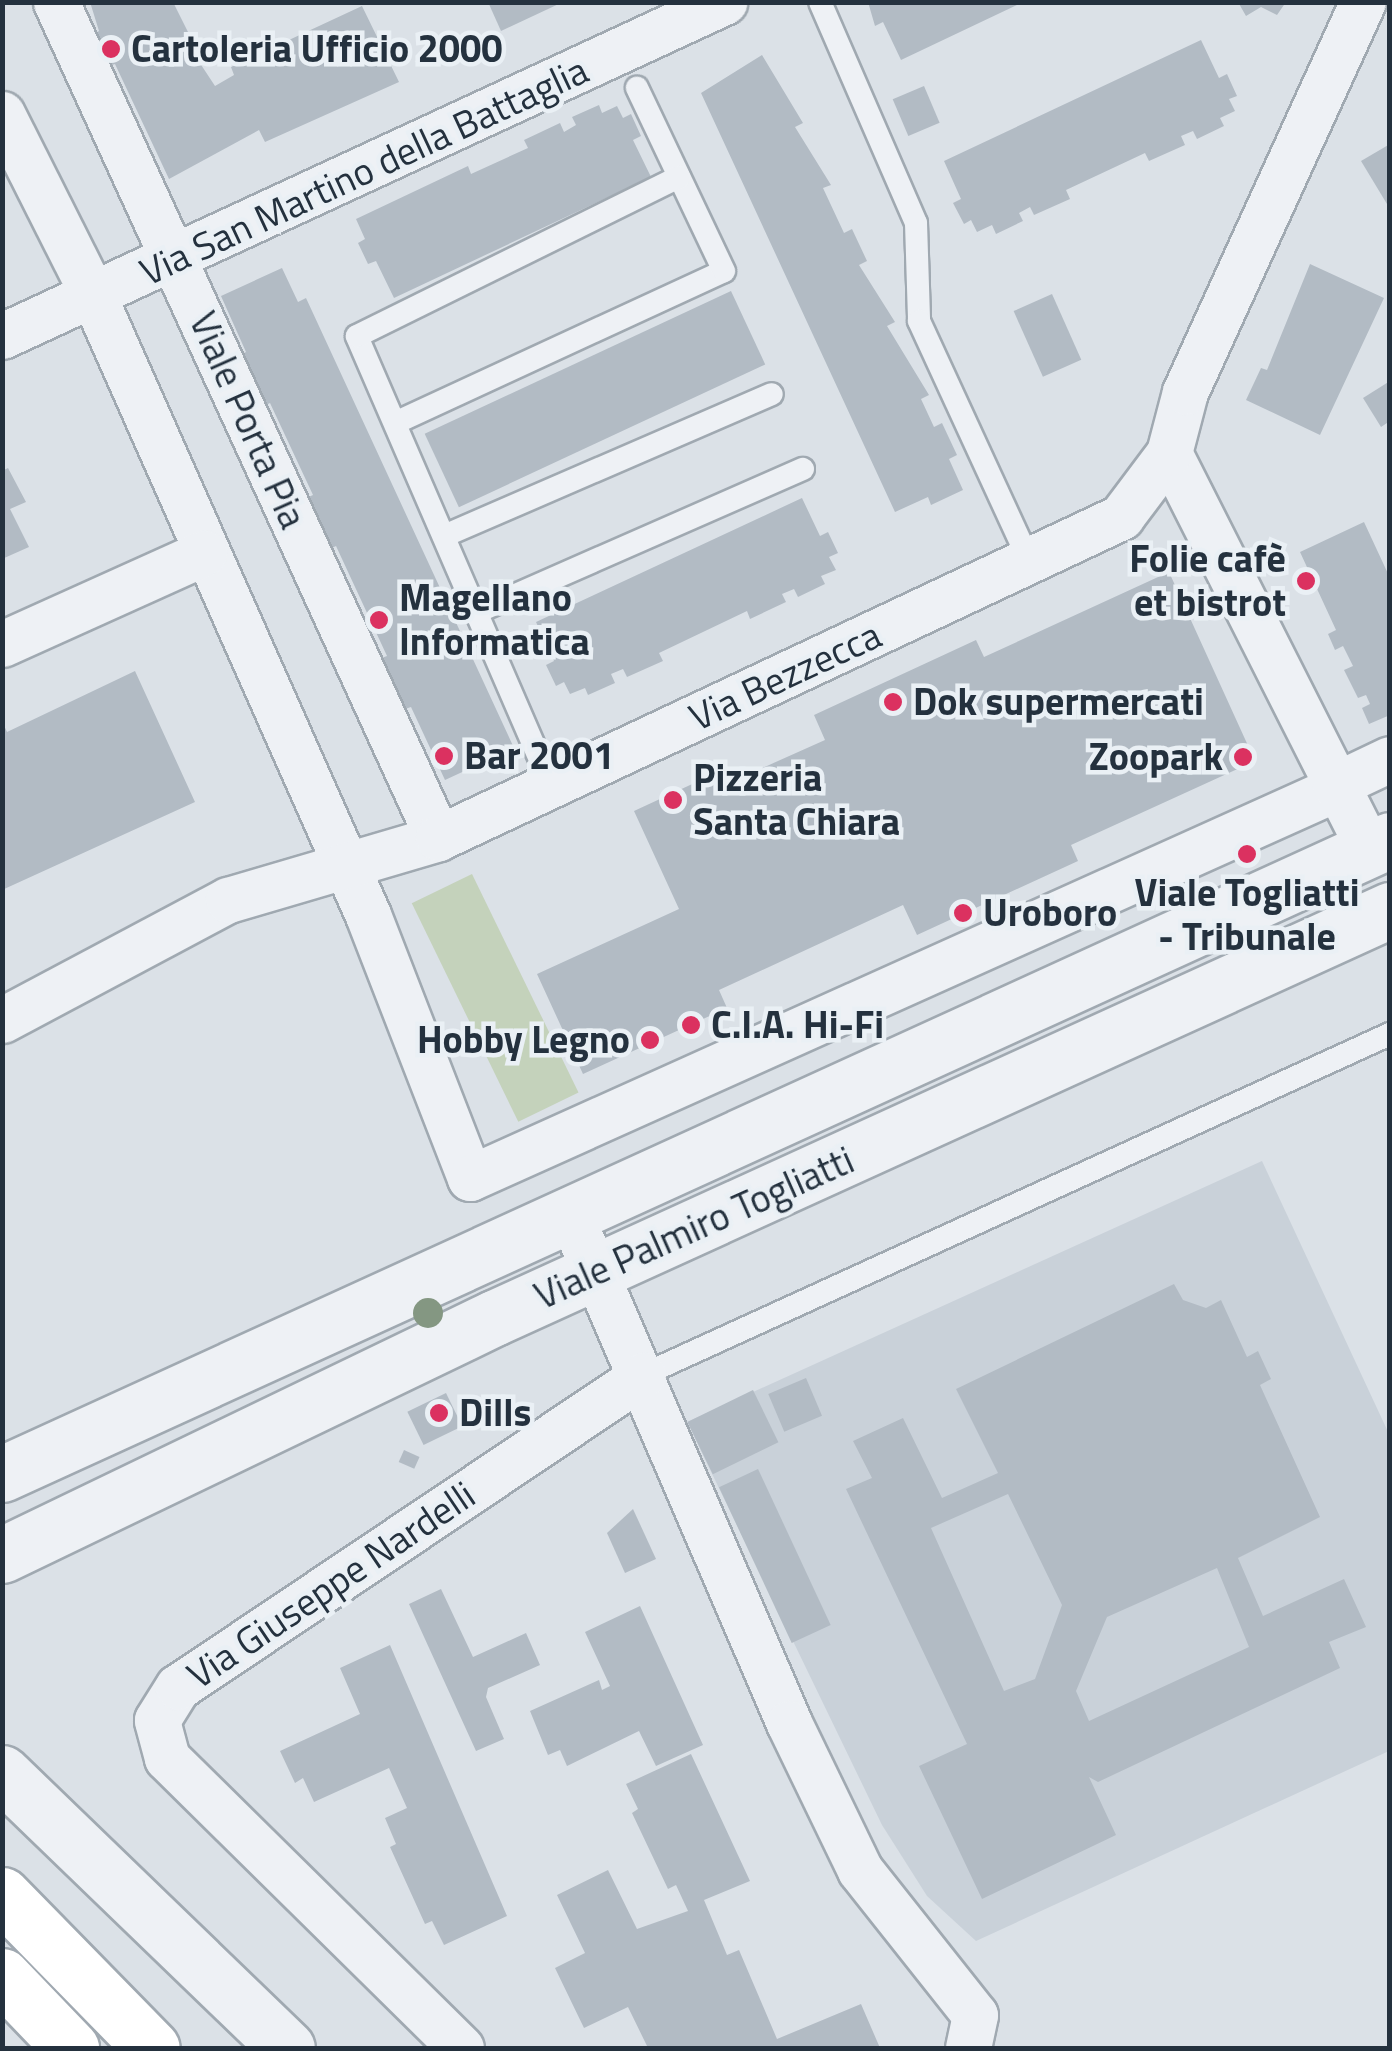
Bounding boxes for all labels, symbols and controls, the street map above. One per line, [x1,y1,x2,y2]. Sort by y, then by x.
place label: Cartoleria Ufficio 2000 [131,26,503,72]
marker: Cartoleria Ufficio 2000 [100,38,122,60]
street label: Via San Martino della Battaglia [133,47,595,295]
street label: Viale Porta Pia [180,305,316,535]
place label: Folie cafè et bistrot [1129,536,1286,626]
marker: Folie cafè et bistrot [1295,570,1317,592]
place label: Magellano Informatica [399,575,590,664]
marker: Magellano Informatica [368,609,390,631]
street label: Via Bezzecca [682,612,888,740]
place label: Dok supermercati [913,679,1204,725]
marker: Dok supermercati [882,691,904,713]
place label: Bar 2001 [464,733,614,779]
place label: Zoopark [1089,734,1223,780]
marker: Bar 2001 [433,745,455,767]
marker: Zoopark [1232,746,1254,768]
place label: Pizzeria Santa Chiara [693,755,900,844]
marker: Pizzeria Santa Chiara [662,789,684,811]
marker: Viale Togliatti - Tribunale [1236,843,1258,865]
place label: Viale Togliatti - Tribunale [1135,870,1359,959]
place label: Uroboro [983,890,1117,936]
marker: Uroboro [952,902,974,924]
place label: C.I.A. Hi-Fi [711,1002,884,1048]
marker: C.I.A. Hi-Fi [680,1014,702,1036]
place label: Hobby Legno [417,1017,630,1063]
marker: Hobby Legno [639,1029,661,1051]
street label: Viale Palmiro Togliatti [527,1137,861,1319]
place label: Dills [459,1390,532,1436]
marker: Dills [428,1402,450,1424]
street label: Via Giuseppe Nardelli [179,1472,483,1698]

